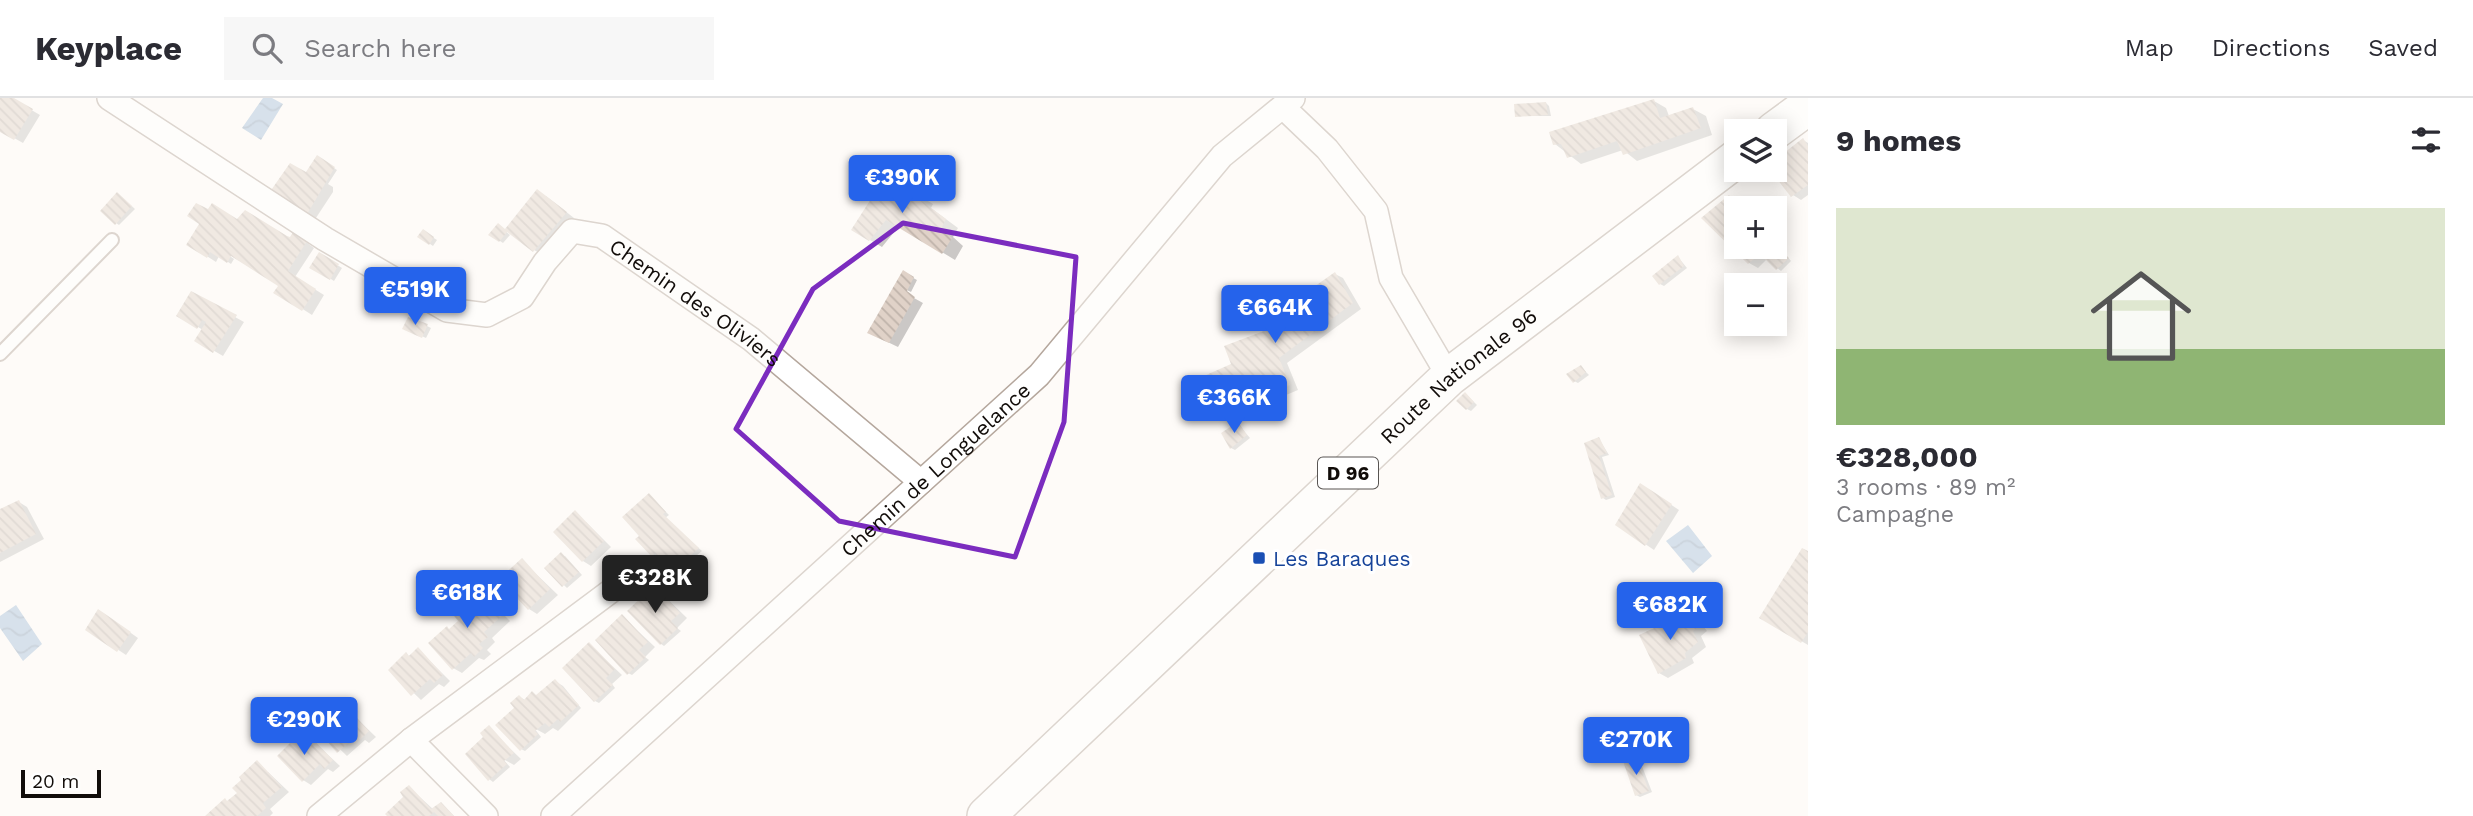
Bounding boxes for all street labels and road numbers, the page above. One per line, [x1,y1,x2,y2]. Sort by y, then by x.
street label: Chemin des Oliviers [605,233,787,372]
street label: Route Nationale 96 [1375,303,1542,449]
street label: Chemin de Longuelance [835,377,1035,562]
road number: D 96 [1318,458,1378,488]

